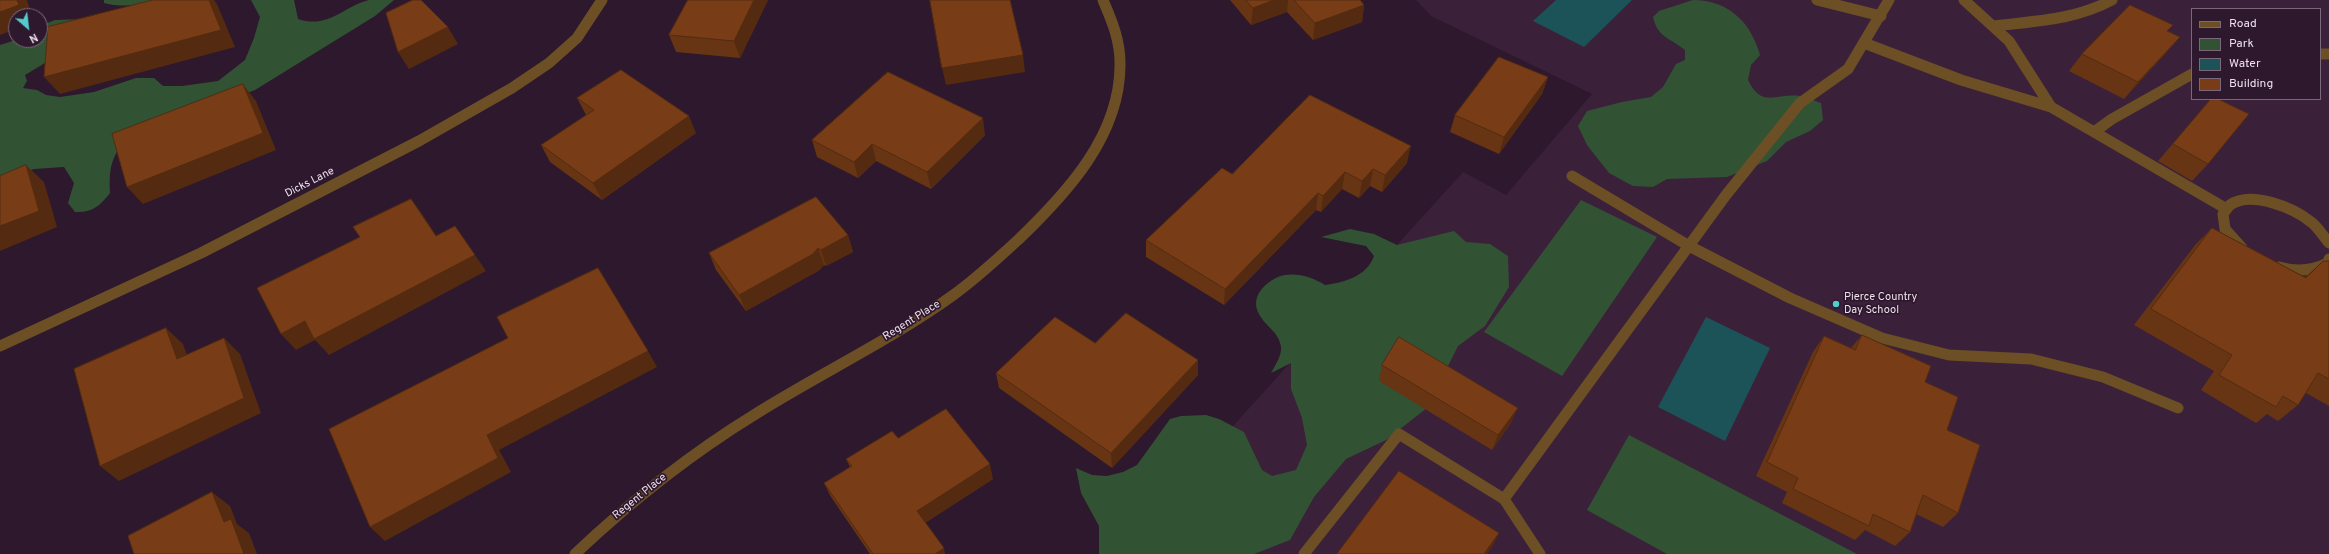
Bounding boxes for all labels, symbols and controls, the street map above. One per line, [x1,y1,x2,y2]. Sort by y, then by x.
north arrow [8,8,48,48]
legend [2191,8,2321,100]
text: Road [2229,16,2257,32]
text: N [26,30,40,46]
text: Park [2229,36,2254,52]
text: Water [2229,56,2261,72]
text: Building [2229,76,2273,92]
street label: Dicks Lane [283,165,337,201]
place label: Pierce Country Day School [1844,291,1917,317]
street label: Regent Place [881,298,943,344]
marker: Pierce Country Day School [1831,299,1841,309]
street label: Regent Place [610,471,670,523]

